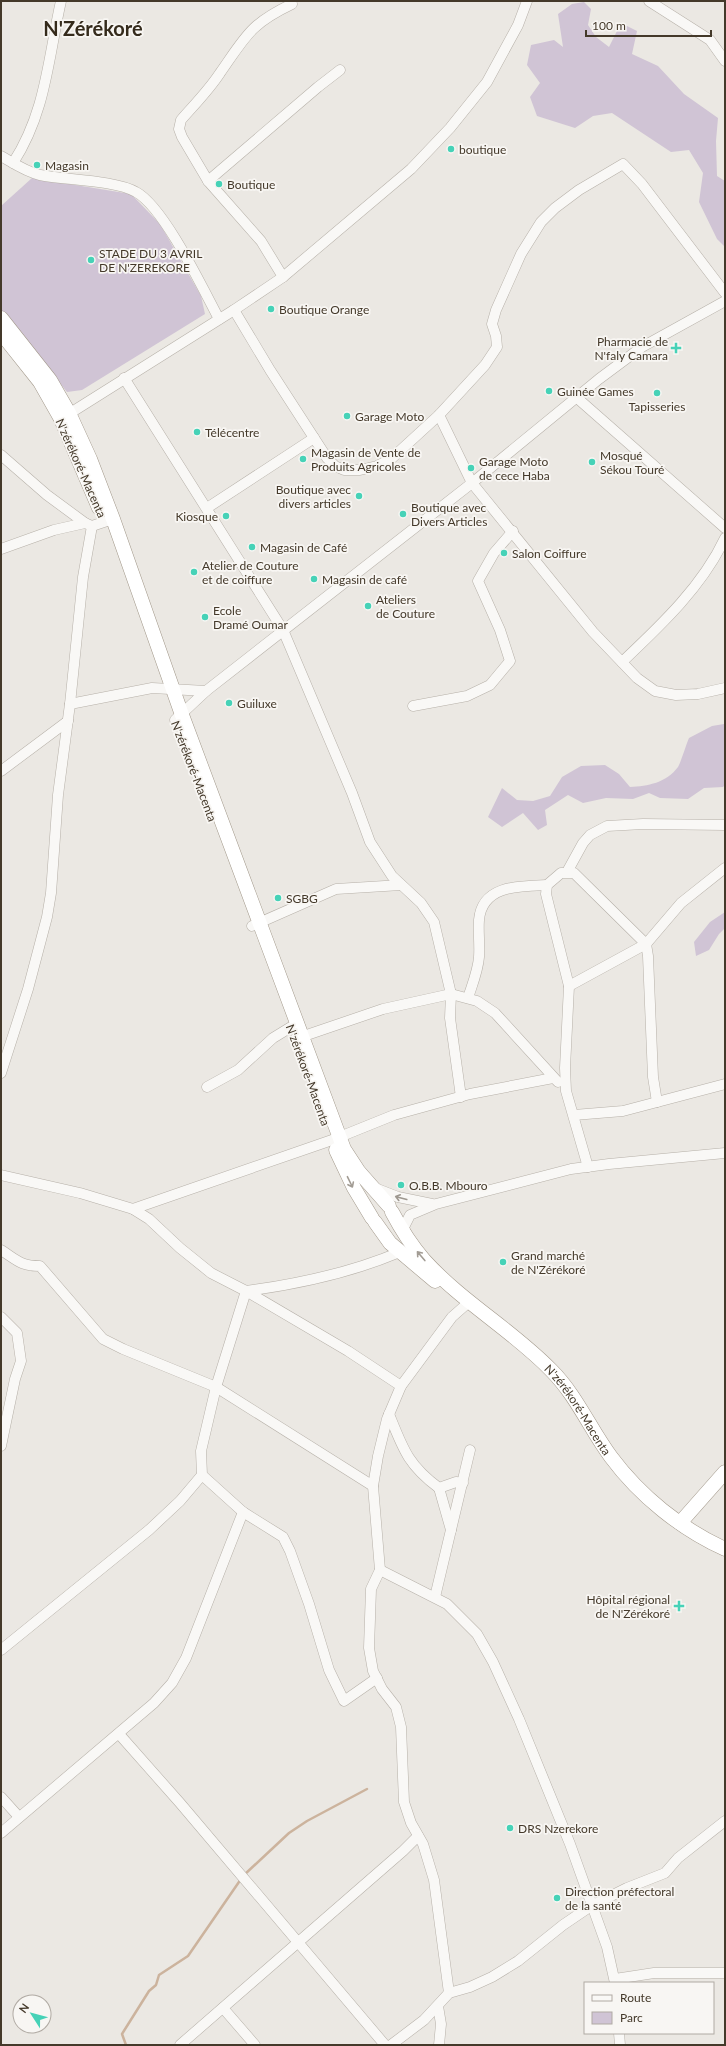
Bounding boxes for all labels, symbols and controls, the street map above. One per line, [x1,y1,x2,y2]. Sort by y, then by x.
scale bar [586,12,711,38]
district label: N'Zérékoré [43,16,143,40]
text: 100 m [592,18,626,33]
place label: boutique [459,142,506,157]
marker: boutique [446,144,456,154]
place label: Magasin [45,158,89,173]
marker: Magasin [32,160,42,170]
place label: Boutique [227,177,275,192]
marker: Boutique [214,179,224,189]
place label: STADE DU 3 AVRIL DE N'ZEREKORE [99,246,202,275]
marker: STADE DU 3 AVRIL DE N'ZEREKORE [86,255,96,265]
place label: Boutique Orange [279,302,369,317]
marker: Boutique Orange [266,304,276,314]
place label: Pharmacie de N'faly Camara [594,334,668,363]
marker: Pharmacie de N'faly Camara [671,343,681,353]
place label: Guinée Games [557,384,634,399]
marker: Guinée Games [544,386,554,396]
marker: Tapisseries [652,388,662,398]
place label: Tapisseries [629,399,685,414]
place label: Garage Moto [355,409,424,424]
marker: Garage Moto [342,411,352,421]
street label: N'zérékoré-Macenta [52,416,110,520]
place label: Télécentre [205,425,259,440]
marker: Télécentre [192,427,202,437]
place label: Magasin de Vente de Produits Agricoles [311,445,421,474]
place label: Mosqué Sékou Touré [600,448,664,477]
marker: Magasin de Vente de Produits Agricoles [298,454,308,464]
place label: Garage Moto de cece Haba [479,454,550,483]
marker: Mosqué Sékou Touré [587,457,597,467]
marker: Garage Moto de cece Haba [466,463,476,473]
place label: Boutique avec divers articles [276,482,351,511]
marker: Boutique avec divers articles [354,491,364,501]
place label: Boutique avec Divers Articles [411,500,487,529]
place label: Kiosque [175,509,218,524]
marker: Boutique avec Divers Articles [398,509,408,519]
marker: Kiosque [221,511,231,521]
place label: Magasin de Café [260,540,347,555]
marker: Magasin de Café [247,542,257,552]
place label: Salon Coiffure [512,546,587,561]
marker: Salon Coiffure [499,548,509,558]
place label: Atelier de Couture et de coiffure [202,558,299,587]
marker: Atelier de Couture et de coiffure [189,567,199,577]
place label: Magasin de café [322,572,407,587]
marker: Magasin de café [309,574,319,584]
place label: Ateliers de Couture [376,592,435,621]
marker: Ateliers de Couture [363,601,373,611]
place label: Ecole Dramé Oumar [213,603,289,632]
marker: Ecole Dramé Oumar [200,612,210,622]
place label: Guiluxe [237,696,277,711]
marker: Guiluxe [224,698,234,708]
street label: N'zérékoré-Macenta [168,718,220,824]
place label: SGBG [286,891,318,906]
marker: SGBG [273,893,283,903]
street label: N'zérékoré-Macenta [283,1022,333,1128]
one-way arrow [347,1175,354,1187]
place label: O.B.B. Mbouro [409,1178,488,1193]
marker: O.B.B. Mbouro [396,1180,406,1190]
one-way arrow [395,1193,408,1201]
place label: Grand marché de N'Zérékoré [511,1248,586,1277]
one-way arrow [417,1251,426,1261]
marker: Grand marché de N'Zérékoré [498,1257,508,1267]
street label: N'zérékoré-Macenta [542,1361,615,1458]
place label: Hôpital régional de N'Zérékoré [587,1592,670,1621]
marker: Hôpital régional de N'Zérékoré [673,1600,685,1612]
place label: DRS Nzerekore [518,1821,598,1836]
marker: DRS Nzerekore [505,1823,515,1833]
place label: Direction préfectoral de la santé [565,1884,674,1913]
marker: Direction préfectoral de la santé [552,1893,562,1903]
legend [584,1982,714,2034]
text: Route [620,1990,651,2005]
north arrow [12,1994,52,2034]
text: N [16,2001,31,2015]
text: Parc [620,2010,643,2025]

